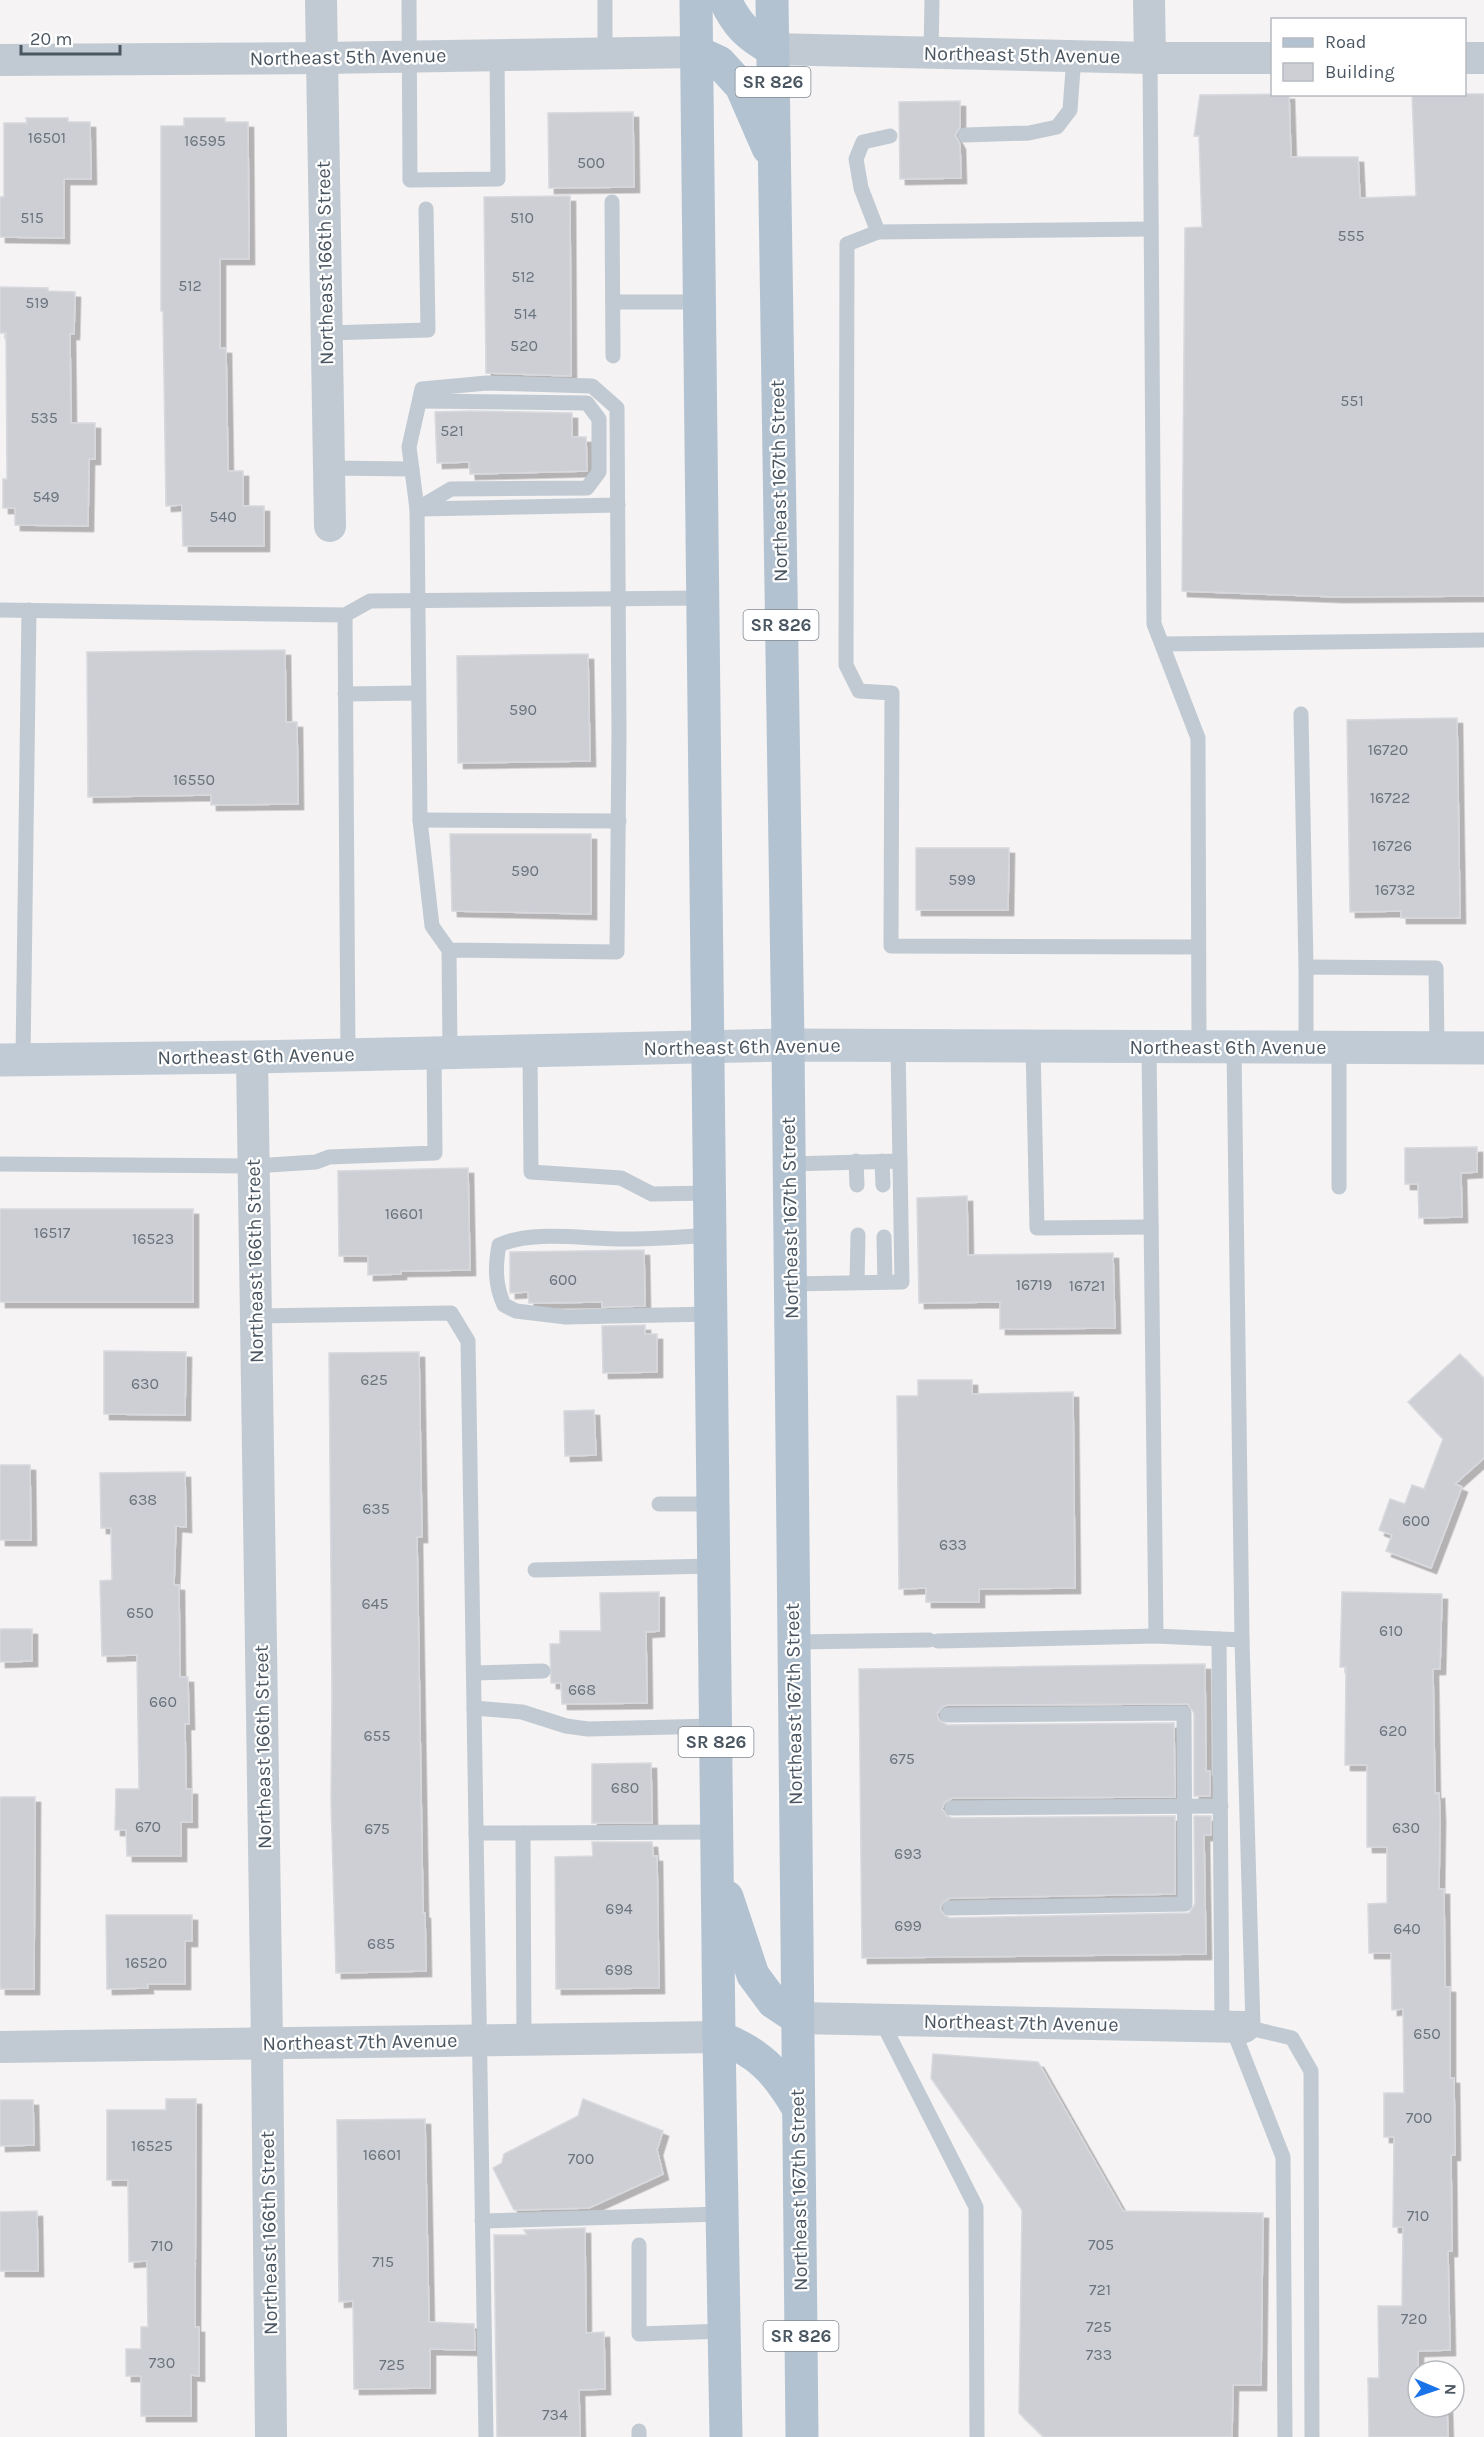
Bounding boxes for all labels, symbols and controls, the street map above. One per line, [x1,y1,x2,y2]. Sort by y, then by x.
scale bar [21,18,120,56]
legend [1271,18,1466,96]
text: 20 m [30,28,72,50]
text: Road [1325,31,1366,53]
street label: Northeast 5th Avenue [923,42,1121,68]
street label: Northeast 5th Avenue [249,44,447,70]
text: Building [1325,61,1395,83]
road number: SR 826 [736,67,810,97]
house number: 16501 [28,128,66,147]
house number: 16595 [184,131,226,150]
house number: 500 [577,153,605,172]
street label: Northeast 166th Street [312,160,338,365]
house number: 515 [20,208,44,227]
house number: 510 [510,208,534,227]
house number: 555 [1337,226,1365,245]
house number: 512 [511,267,535,286]
house number: 512 [178,276,202,295]
house number: 519 [25,293,49,312]
house number: 514 [513,304,537,323]
house number: 520 [510,336,538,355]
street label: Northeast 167th Street [766,379,792,582]
house number: 551 [1340,391,1364,410]
house number: 535 [30,408,58,427]
house number: 521 [440,421,464,440]
house number: 549 [32,487,60,506]
house number: 540 [209,507,237,526]
road number: SR 826 [744,610,818,640]
house number: 590 [509,700,537,719]
house number: 16720 [1368,740,1408,759]
house number: 16550 [173,770,215,789]
house number: 16722 [1370,788,1410,807]
house number: 16726 [1372,836,1412,855]
house number: 590 [511,861,539,880]
house number: 599 [948,870,976,889]
house number: 16732 [1375,880,1415,899]
street label: Northeast 6th Avenue [643,1034,841,1060]
street label: Northeast 6th Avenue [1129,1036,1327,1059]
street label: Northeast 6th Avenue [157,1043,355,1069]
street label: Northeast 167th Street [777,1116,803,1319]
street label: Northeast 166th Street [242,1158,268,1363]
house number: 16601 [385,1204,423,1223]
house number: 16517 [34,1223,71,1242]
house number: 16523 [132,1229,174,1248]
house number: 600 [549,1270,577,1289]
house number: 16719 [1016,1275,1052,1294]
house number: 16721 [1069,1276,1105,1295]
house number: 625 [360,1370,388,1389]
house number: 630 [131,1374,159,1393]
house number: 638 [129,1490,157,1509]
house number: 635 [362,1499,390,1518]
house number: 600 [1402,1511,1430,1530]
house number: 633 [939,1535,967,1554]
house number: 645 [361,1594,389,1613]
street label: Northeast 167th Street [781,1602,807,1805]
house number: 650 [126,1603,154,1622]
house number: 610 [1379,1621,1403,1640]
street label: Northeast 166th Street [250,1644,276,1849]
house number: 668 [568,1680,596,1699]
house number: 660 [149,1692,177,1711]
house number: 620 [1379,1721,1407,1740]
house number: 655 [363,1726,391,1745]
road number: SR 826 [678,1727,754,1757]
house number: 675 [889,1749,915,1768]
house number: 680 [611,1778,639,1797]
house number: 670 [135,1817,161,1836]
house number: 630 [1392,1818,1420,1837]
house number: 675 [364,1819,390,1838]
house number: 693 [894,1844,922,1863]
house number: 694 [605,1899,633,1918]
house number: 699 [894,1916,922,1935]
house number: 640 [1393,1919,1421,1938]
house number: 685 [367,1934,395,1953]
house number: 16520 [125,1953,167,1972]
house number: 698 [605,1960,633,1979]
street label: Northeast 7th Avenue [923,2010,1119,2036]
house number: 650 [1413,2024,1441,2043]
street label: Northeast 7th Avenue [262,2029,458,2055]
street label: Northeast 167th Street [786,2088,812,2291]
house number: 700 [1406,2108,1432,2127]
street label: Northeast 166th Street [256,2130,282,2335]
house number: 16525 [131,2136,173,2155]
house number: 16601 [363,2145,401,2164]
house number: 700 [568,2149,594,2168]
house number: 710 [1407,2206,1429,2225]
house number: 705 [1088,2235,1114,2254]
house number: 710 [151,2236,173,2255]
house number: 715 [372,2252,394,2271]
house number: 721 [1089,2280,1111,2299]
house number: 720 [1401,2309,1427,2328]
house number: 725 [1086,2317,1112,2336]
road number: SR 826 [764,2321,838,2351]
house number: 733 [1086,2345,1112,2364]
house number: 730 [149,2353,175,2372]
house number: 725 [379,2355,405,2374]
north arrow [1406,2359,1466,2419]
text: N [1441,2383,1460,2396]
house number: 734 [542,2405,568,2424]

